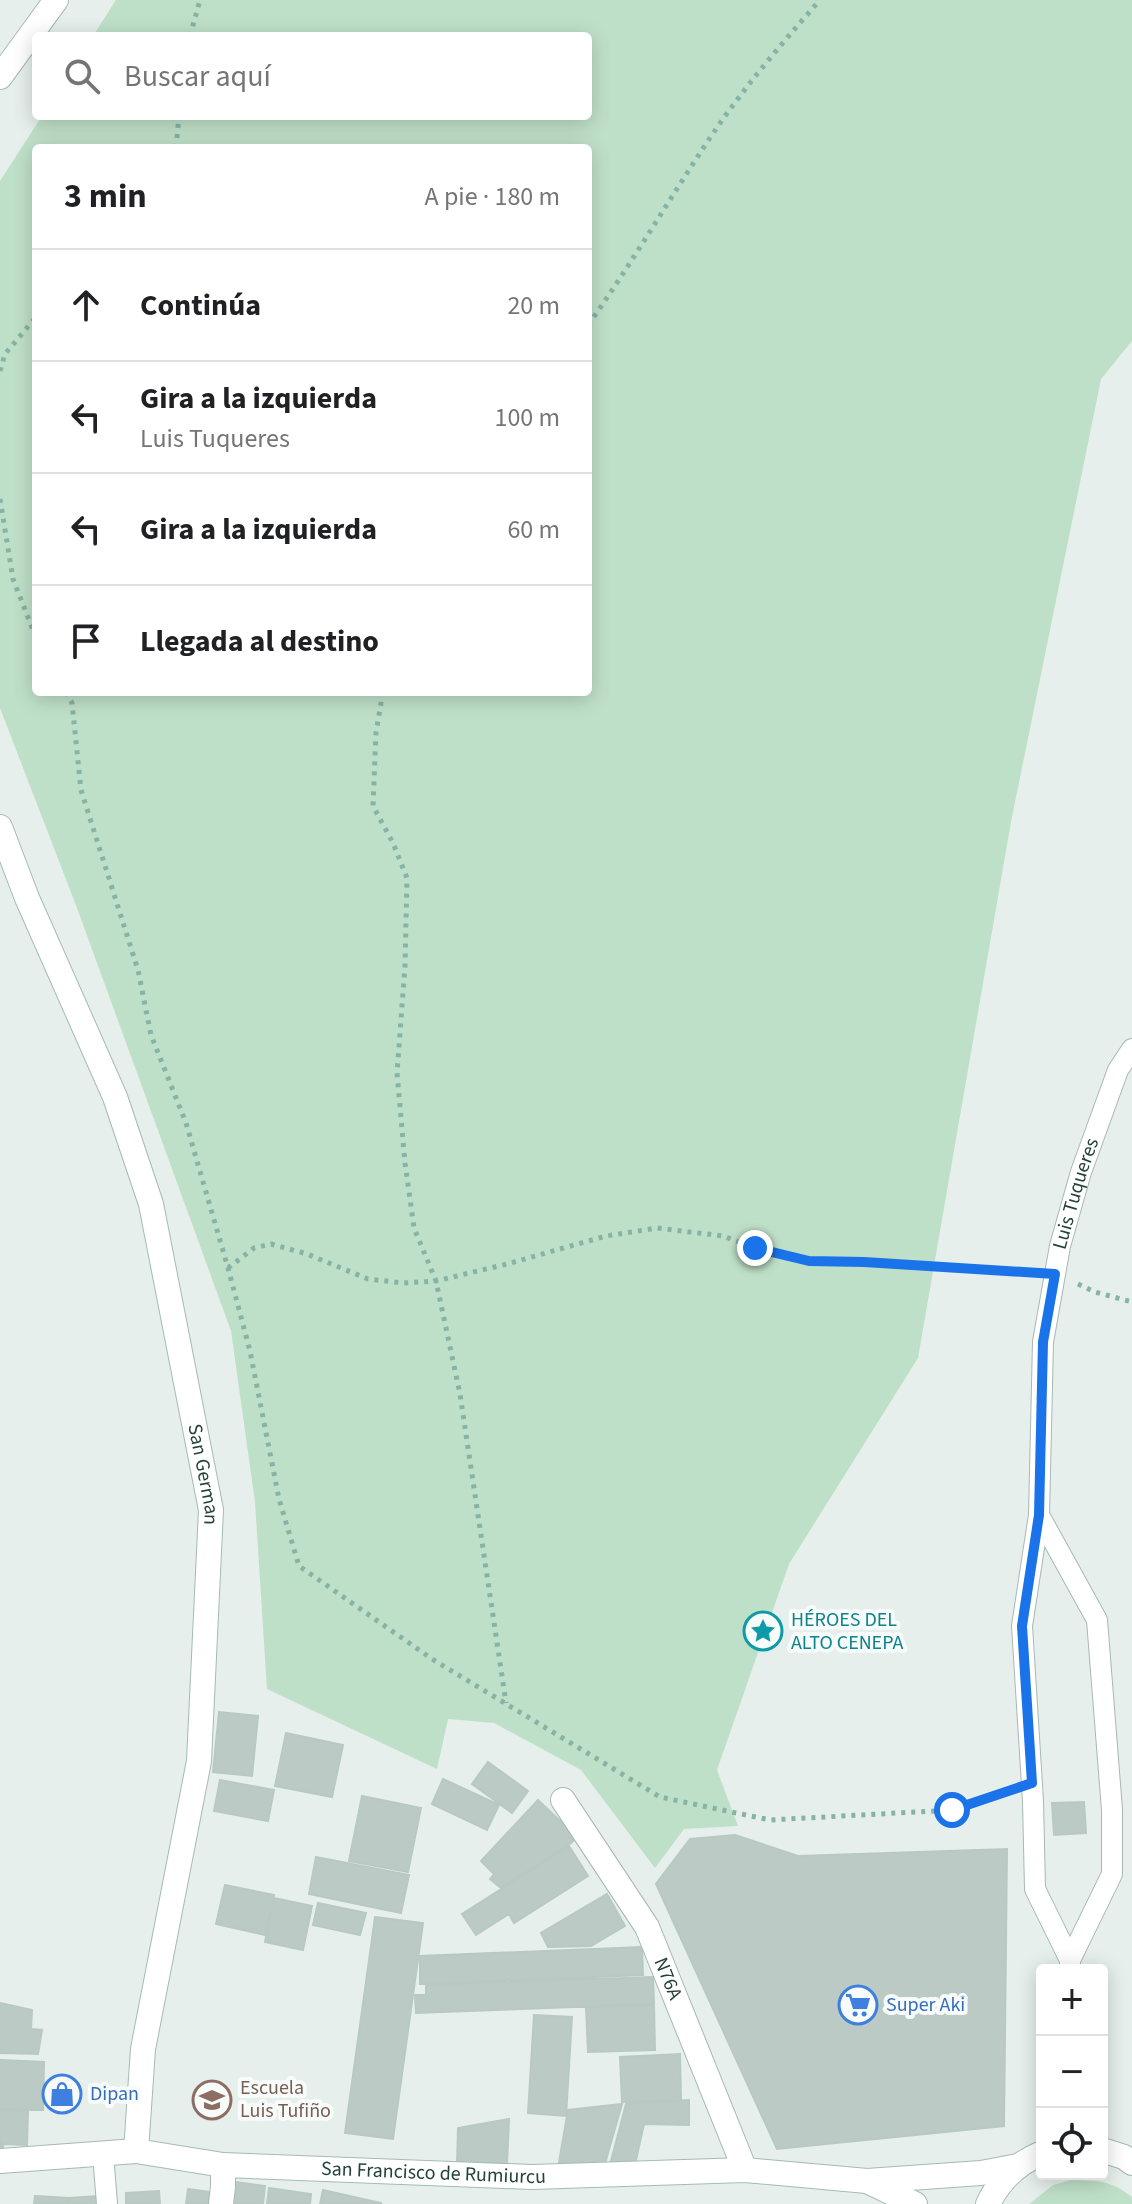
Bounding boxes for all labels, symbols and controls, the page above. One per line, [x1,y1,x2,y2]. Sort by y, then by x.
search box [32,32,592,120]
icon: search [60,54,104,98]
text: Buscar aquí [124,55,271,98]
text: 3 min [64,172,147,221]
text: A pie · 180 m [425,178,560,215]
icon: ahead [64,283,108,327]
text: Continúa [140,284,261,327]
text: 20 m [507,287,560,324]
text: Gira a la izquierda [140,377,377,420]
icon: left [64,395,108,439]
text: 100 m [494,399,560,436]
text: Luis Tuqueres [140,420,290,457]
icon: left [64,507,108,551]
text: Gira a la izquierda [140,508,377,551]
text: 60 m [507,511,560,548]
icon: arrive [64,619,108,663]
text: Llegada al destino [140,620,379,663]
street label: Luis Tuqueres [1046,1134,1106,1253]
route end [737,1230,773,1266]
street label: San German [180,1421,226,1526]
place label: HÉROES DEL ALTO CENEPA [791,1606,904,1657]
place icon: HÉROES DEL ALTO CENEPA [742,1610,784,1652]
route start [934,1792,970,1828]
street label: N76A [647,1953,689,2004]
map controls [1036,1964,1108,2180]
button: + [1036,1964,1108,2036]
supermarket icon: Super Aki [837,1984,879,2026]
place label: Super Aki [886,1991,965,2019]
button: − [1036,2036,1108,2108]
shop icon: Dipan [41,2073,83,2115]
place label: Escuela Luis Tufiño [240,2074,331,2125]
school or university icon: Escuela Luis Tufiño [191,2079,233,2121]
place label: Dipan [90,2080,139,2108]
button: locate [1036,2108,1108,2180]
street label: San Francisco de Rumiurcu [320,2155,547,2191]

